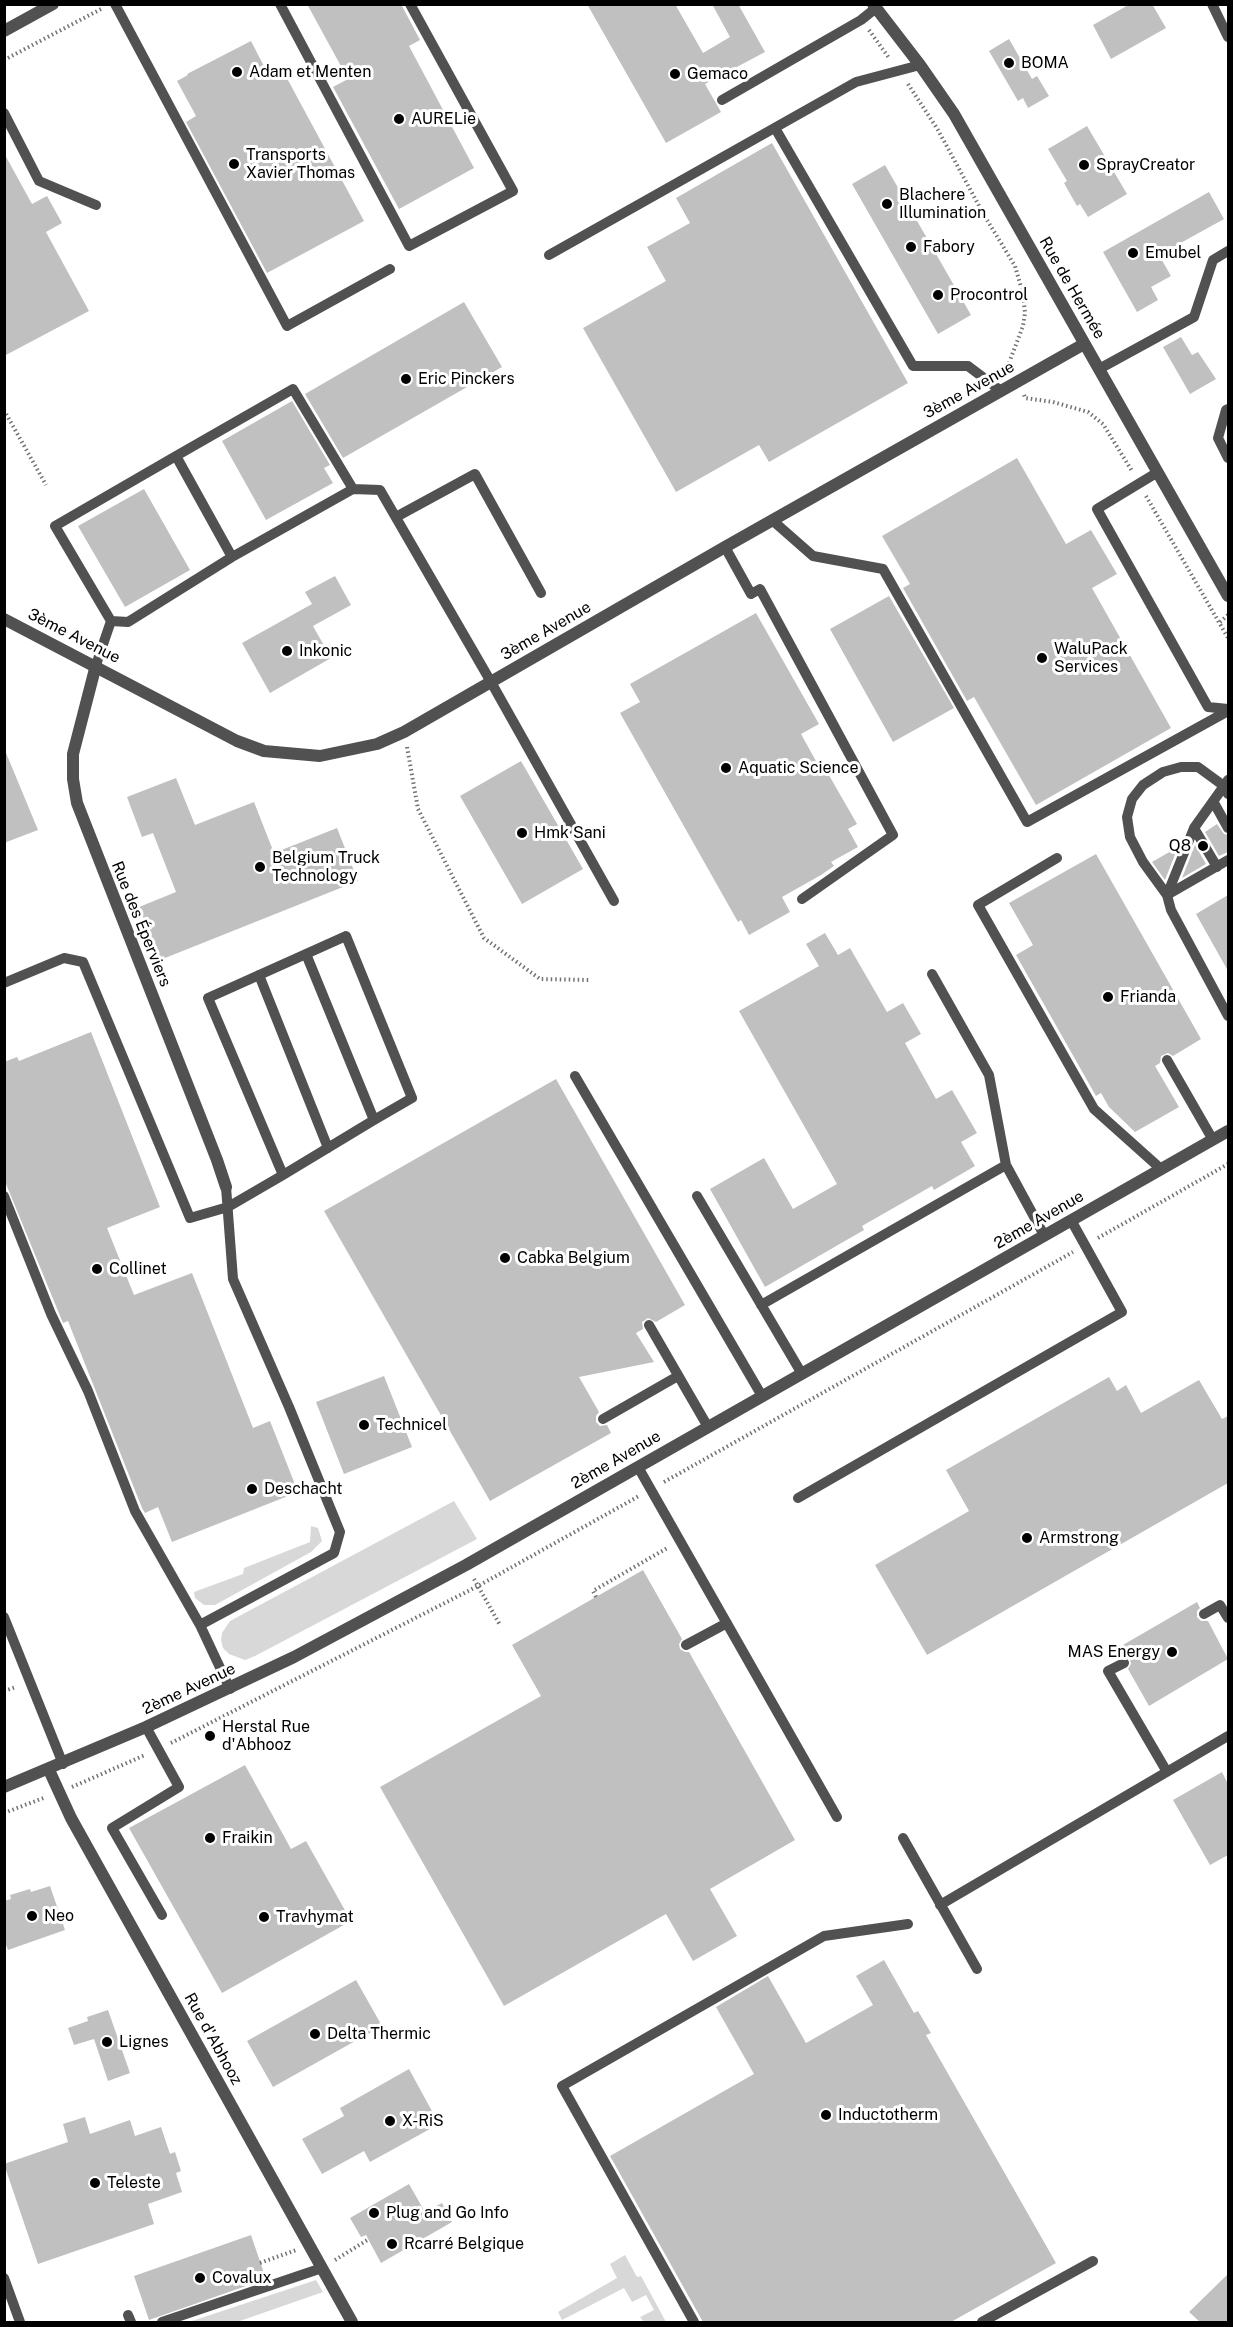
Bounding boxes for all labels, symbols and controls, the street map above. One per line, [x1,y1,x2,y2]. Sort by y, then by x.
place label: BOMA [1021,53,1069,73]
marker: BOMA [1002,56,1016,70]
place label: Adam et Menten [249,62,371,82]
place label: Gemaco [687,64,748,84]
marker: Adam et Menten [230,65,244,79]
marker: Gemaco [668,67,682,81]
place label: AURELie [411,109,476,129]
marker: AURELie [392,112,406,126]
place label: Transports Xavier Thomas [246,145,355,183]
place label: SprayCreator [1096,155,1195,175]
marker: Transports Xavier Thomas [227,157,241,171]
marker: SprayCreator [1077,158,1091,172]
place label: Blachere Illumination [899,185,986,223]
marker: Blachere Illumination [880,197,894,211]
street label: Rue de Hermée [1035,233,1109,343]
place label: Fabory [923,237,975,257]
marker: Fabory [904,240,918,254]
place label: Emubel [1145,243,1201,263]
marker: Emubel [1126,246,1140,260]
place label: Procontrol [950,285,1028,305]
marker: Procontrol [931,288,945,302]
street label: 3ème Avenue [920,357,1018,423]
place label: Eric Pinckers [418,369,515,389]
marker: Eric Pinckers [399,372,413,386]
street label: 3ème Avenue [498,597,594,665]
street label: 3ème Avenue [25,605,123,667]
place label: WaluPack Services [1054,639,1128,677]
place label: Inkonic [299,641,352,661]
marker: Inkonic [280,644,294,658]
marker: WaluPack Services [1035,651,1049,665]
place label: Aquatic Science [738,758,859,778]
marker: Aquatic Science [719,761,733,775]
place label: Hmk Sani [534,823,606,843]
marker: Hmk Sani [515,826,529,840]
place label: Q8 [1169,836,1191,856]
marker: Q8 [1196,839,1210,853]
place label: Belgium Truck Technology [272,848,380,886]
street label: Rue des Éperviers [107,858,175,990]
marker: Belgium Truck Technology [253,860,267,874]
place label: Frianda [1120,987,1176,1007]
marker: Frianda [1101,990,1115,1004]
street label: 2ème Avenue [991,1187,1087,1253]
place label: Cabka Belgium [517,1248,630,1268]
marker: Cabka Belgium [498,1251,512,1265]
place label: Collinet [109,1259,167,1279]
marker: Collinet [90,1262,104,1276]
place label: Technicel [376,1415,447,1435]
marker: Technicel [357,1418,371,1432]
street label: 2ème Avenue [568,1427,664,1493]
place label: Deschacht [264,1479,343,1499]
marker: Deschacht [245,1482,259,1496]
place label: Armstrong [1039,1528,1119,1548]
marker: Armstrong [1020,1531,1034,1545]
place label: MAS Energy [1068,1642,1160,1662]
marker: MAS Energy [1165,1645,1179,1659]
street label: 2ème Avenue [139,1659,239,1719]
place label: Herstal Rue d'Abhooz [222,1717,310,1755]
marker: Herstal Rue d'Abhooz [203,1729,217,1743]
place label: Fraikin [222,1828,273,1848]
marker: Fraikin [203,1831,217,1845]
place label: Neo [44,1906,74,1926]
place label: Travhymat [276,1907,354,1927]
marker: Neo [25,1909,39,1923]
marker: Travhymat [257,1910,271,1924]
street label: Rue d'Abhooz [180,1990,246,2088]
place label: Delta Thermic [327,2024,431,2044]
marker: Delta Thermic [308,2027,322,2041]
place label: Lignes [119,2032,168,2052]
marker: Lignes [100,2035,114,2049]
place label: Inductotherm [838,2105,938,2125]
marker: Inductotherm [819,2108,833,2122]
place label: X-RiS [402,2111,444,2131]
marker: X-RiS [383,2114,397,2128]
place label: Teleste [107,2173,161,2193]
marker: Teleste [88,2176,102,2190]
place label: Plug and Go Info [386,2203,509,2223]
marker: Plug and Go Info [367,2206,381,2220]
place label: Rcarré Belgique [404,2234,524,2254]
marker: Rcarré Belgique [385,2237,399,2251]
place label: Covalux [212,2268,272,2288]
marker: Covalux [193,2271,207,2285]

